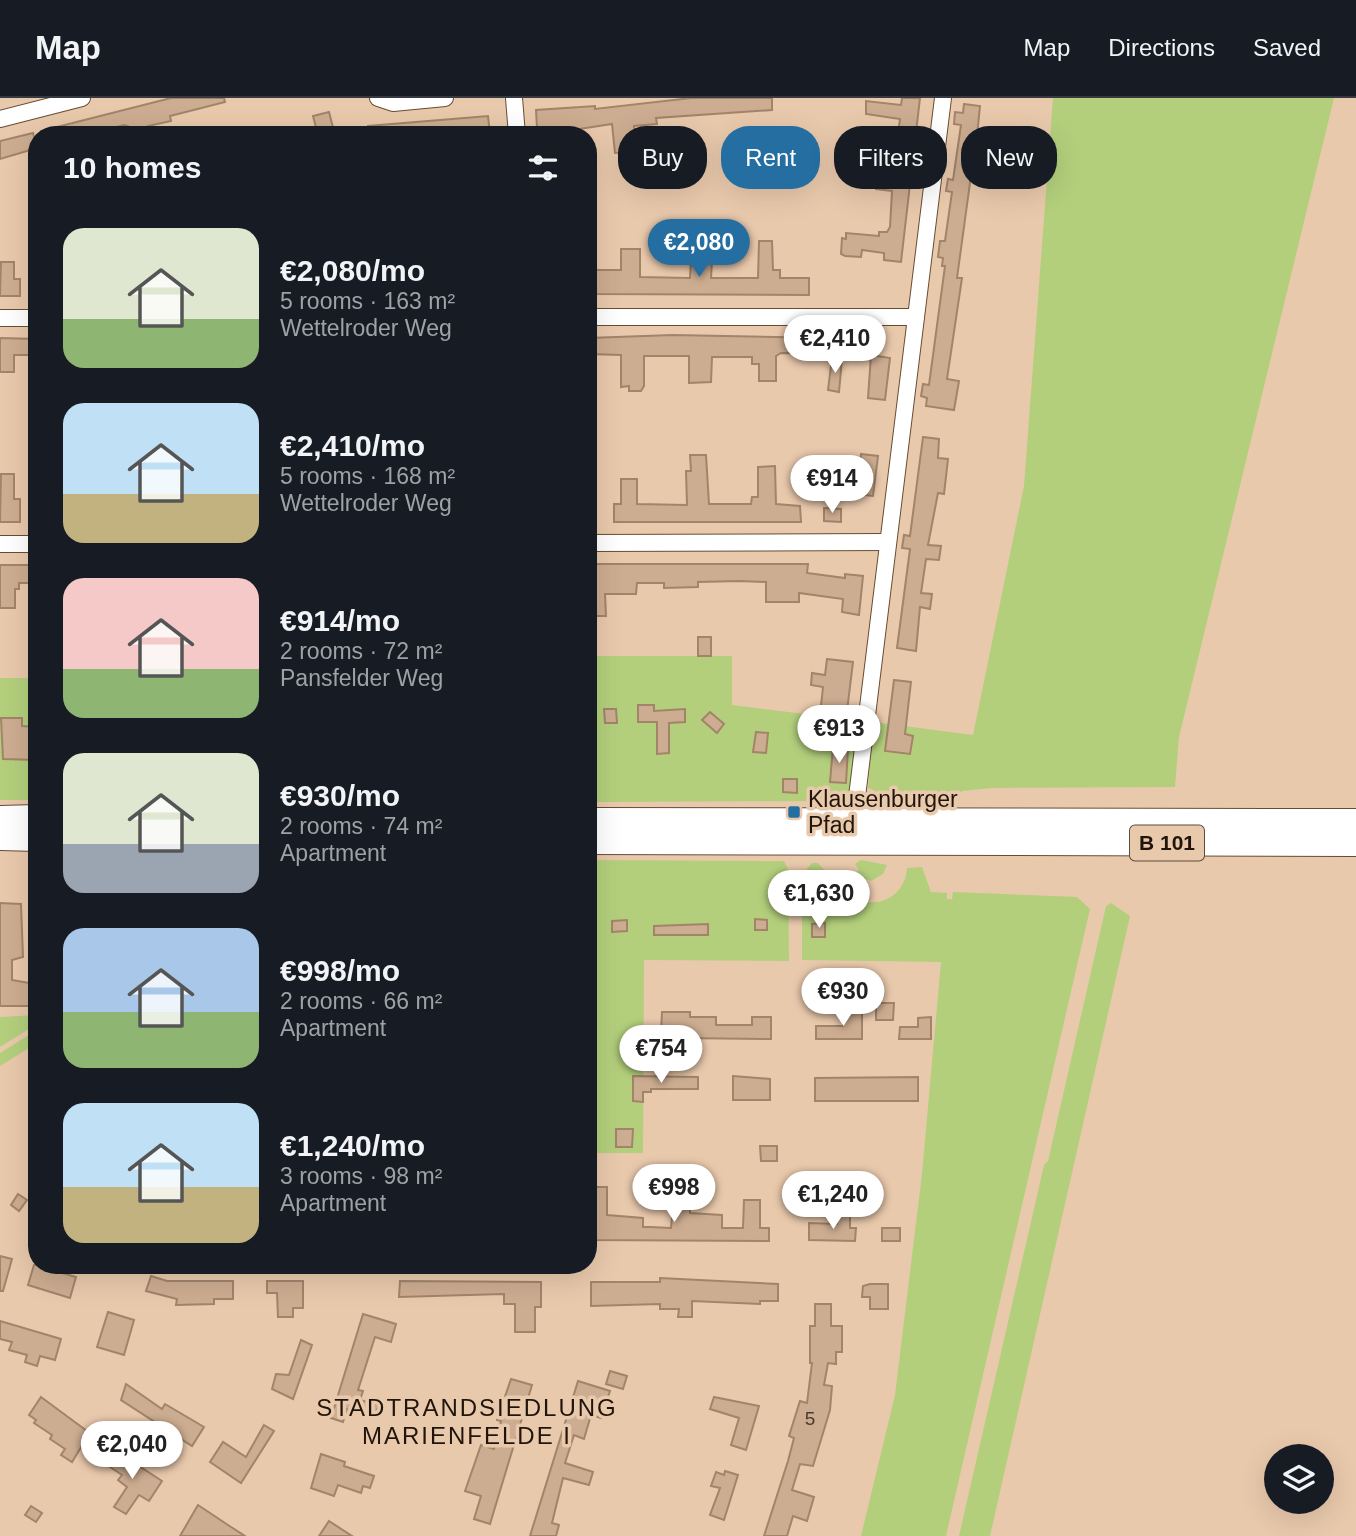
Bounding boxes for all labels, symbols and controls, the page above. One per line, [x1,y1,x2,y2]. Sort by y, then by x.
text: Map [35,29,101,66]
text: Map [1024,34,1070,61]
text: Directions [1108,34,1215,61]
text: Saved [1253,34,1321,61]
chip: Buy [618,126,707,189]
chip: Rent [721,126,820,189]
chip: Filters [834,126,947,189]
chip: New [961,126,1057,189]
icon: filters [524,149,562,187]
text: 10 homes [63,151,201,184]
pin: €2,080 [642,220,756,279]
text: €2,080 [664,229,734,255]
text: €2,080/mo [280,254,425,287]
icon: home [119,256,203,340]
text: 5 rooms · 163 m² [280,288,455,314]
text: Wettelroder Weg [280,315,452,341]
pin: €2,410 [778,316,892,375]
text: €2,410 [800,325,870,351]
text: €2,410/mo [280,429,425,462]
icon: home [119,431,203,515]
pin: €914 [791,456,873,515]
text: 5 rooms · 168 m² [280,463,455,489]
text: €914 [806,465,858,491]
text: Wettelroder Weg [280,490,452,516]
text: €914/mo [280,604,400,637]
icon: home [119,606,203,690]
text: 2 rooms · 72 m² [280,638,442,664]
text: Pansfelder Weg [280,665,443,691]
pin: €913 [798,706,880,765]
text: €913 [813,715,865,741]
text: €930/mo [280,779,400,812]
icon: home [119,781,203,865]
place label: Klausenburger Pfad [808,786,958,838]
marker: Klausenburger Pfad [786,804,802,820]
text: 2 rooms · 74 m² [280,813,442,839]
road number: B 101 [1130,826,1204,860]
text: Apartment [280,840,386,866]
pin: €1,630 [762,870,876,930]
text: €1,630 [784,880,854,906]
text: €998/mo [280,954,400,987]
icon: home [119,956,203,1040]
pin: €930 [802,968,884,1028]
text: €930 [817,978,869,1004]
text: 2 rooms · 66 m² [280,988,442,1014]
text: Apartment [280,1015,386,1041]
pin: €754 [620,1026,702,1085]
text: €754 [635,1035,687,1061]
text: €1,240/mo [280,1129,425,1162]
icon: home [119,1131,203,1215]
text: 3 rooms · 98 m² [280,1163,442,1189]
pin: €998 [633,1164,715,1224]
pin: €1,240 [776,1172,890,1231]
text: €998 [648,1174,700,1200]
text: €1,240 [798,1181,868,1207]
text: Apartment [280,1190,386,1216]
district label: STADTRANDSIEDLUNG MARIENFELDE I [316,1394,618,1449]
house number: 5 [805,1408,815,1429]
pin: €2,040 [75,1422,189,1481]
text: €2,040 [97,1431,167,1457]
map controls [1264,1444,1334,1514]
button: layers [1264,1444,1334,1514]

